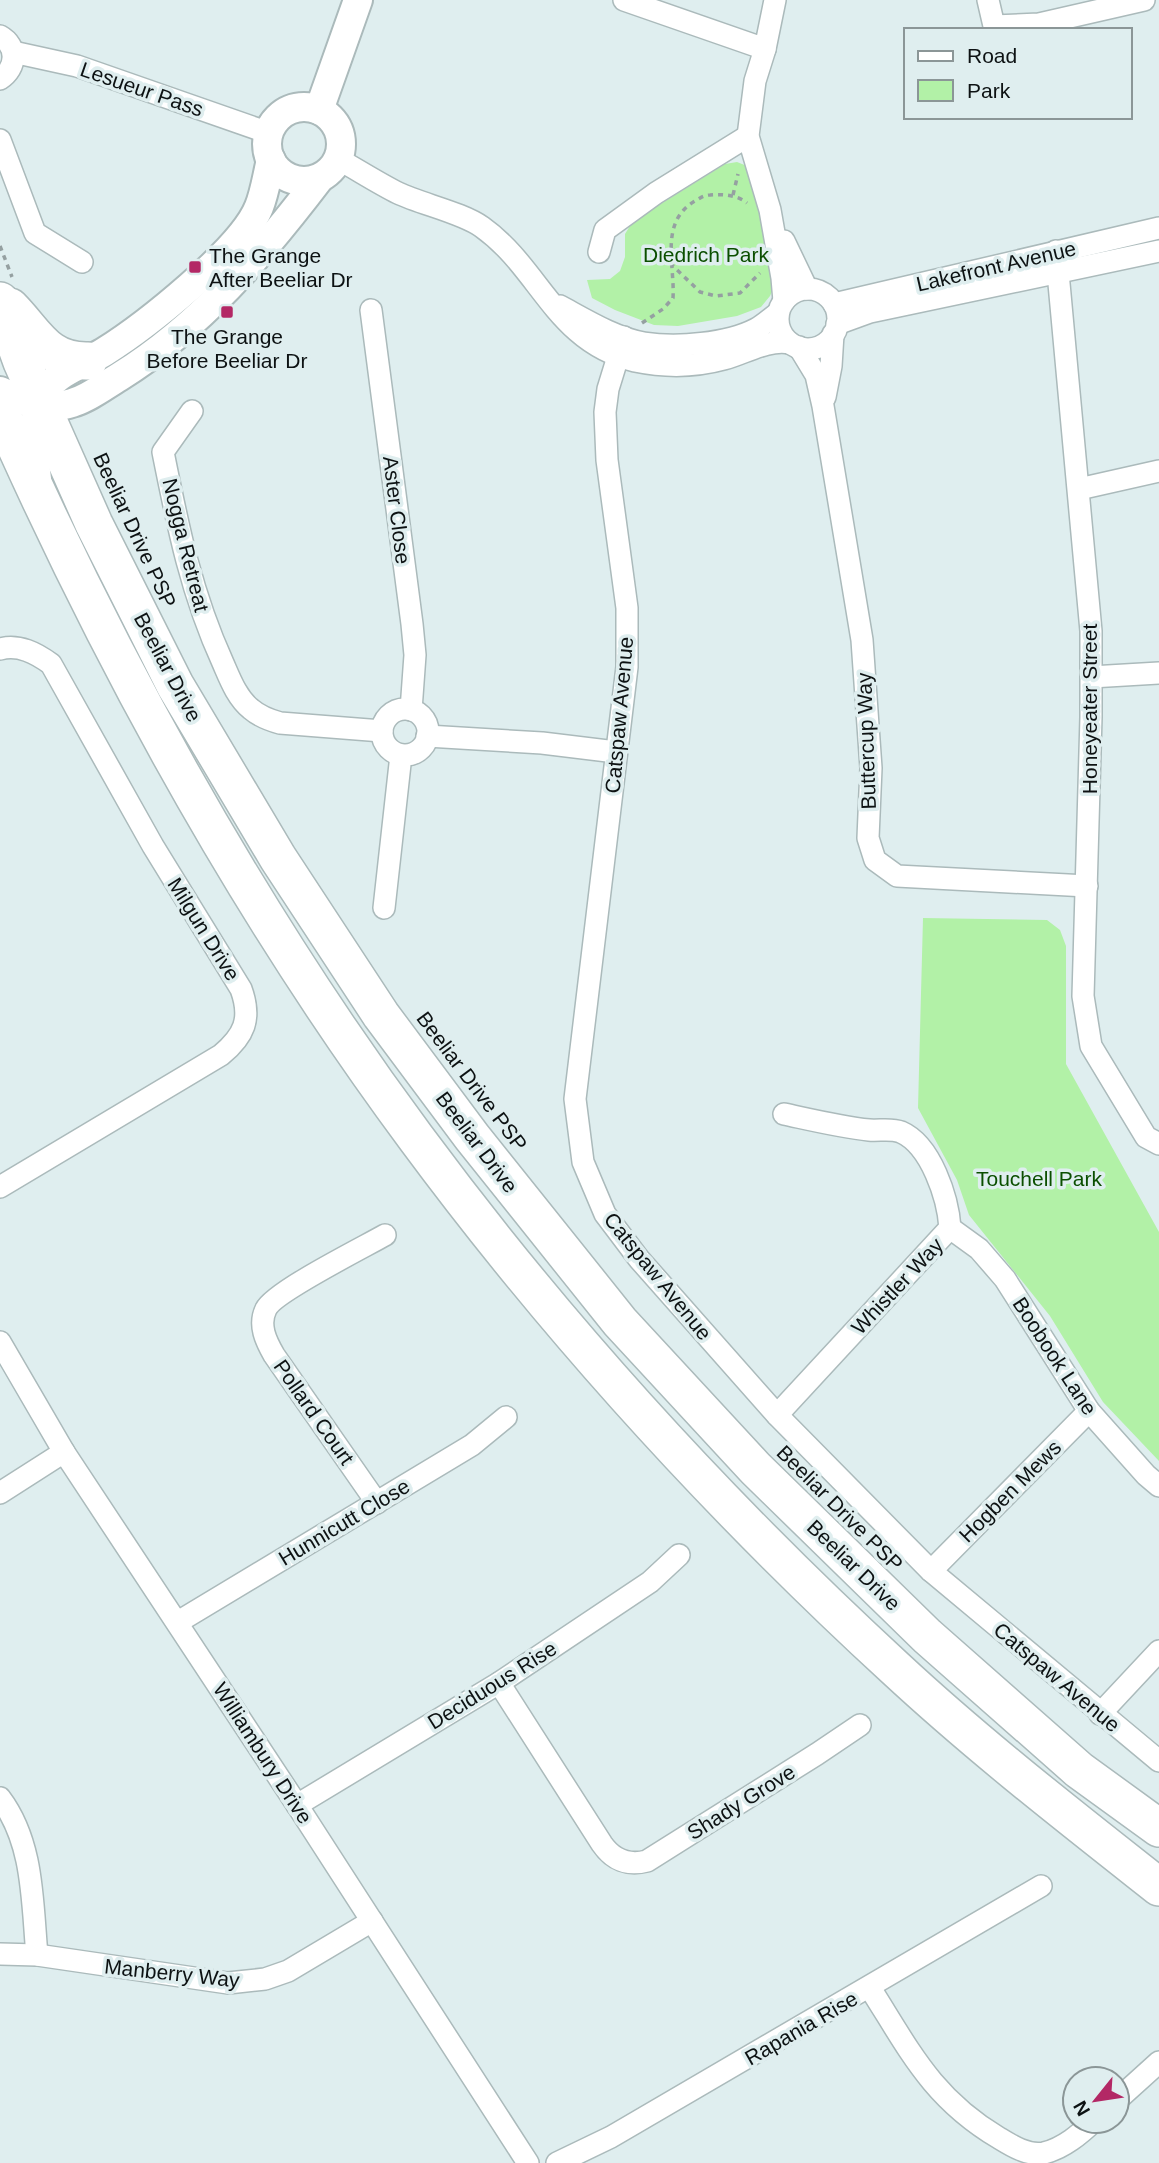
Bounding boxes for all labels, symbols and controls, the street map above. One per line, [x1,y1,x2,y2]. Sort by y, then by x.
legend [904,28,1131,119]
text: Road [967,44,1017,67]
street label: Lesueur Pass [78,57,206,121]
text: Park [967,79,1011,102]
street label: Lakefront Avenue [914,236,1078,296]
park label: Diedrich Park [643,243,770,266]
place label: The Grange After Beeliar Dr [209,244,353,291]
marker: The Grange After Beeliar Dr [187,259,203,275]
marker: The Grange Before Beeliar Dr [219,304,235,320]
place label: The Grange Before Beeliar Dr [146,325,308,372]
street label: Beeliar Drive PSP [89,449,181,611]
street label: Aster Close [379,455,415,565]
street label: Nogga Retreat [158,476,214,614]
street label: Beeliar Drive [130,609,206,725]
street label: Honeyeater Street [1078,624,1101,794]
street label: Catspaw Avenue [601,636,637,794]
street label: Buttercup Way [852,672,880,810]
street label: Milgun Drive [163,873,245,985]
street label: Beeliar Drive PSP [411,1006,533,1156]
street label: Beeliar Drive [431,1086,523,1198]
park label: Touchell Park [976,1167,1103,1190]
street label: Catspaw Avenue [600,1208,716,1344]
street label: Whistler Way [847,1233,948,1339]
street label: Boobook Lane [1008,1293,1102,1419]
street label: Pollard Court [269,1355,359,1469]
street label: Hogben Mews [954,1435,1066,1547]
street label: Beeliar Drive PSP [772,1440,908,1576]
street label: Hunnicutt Close [275,1474,413,1570]
street label: Beeliar Drive [802,1514,906,1616]
street label: Catspaw Avenue [989,1618,1125,1736]
street label: Deciduous Rise [424,1636,560,1734]
street label: Williambury Drive [209,1678,317,1828]
street label: Shady Grove [683,1760,799,1844]
street label: Manberry Way [103,1954,241,1992]
street label: Rapania Rise [741,1987,861,2069]
north arrow [1061,2065,1131,2135]
text: N [1069,2097,1094,2119]

